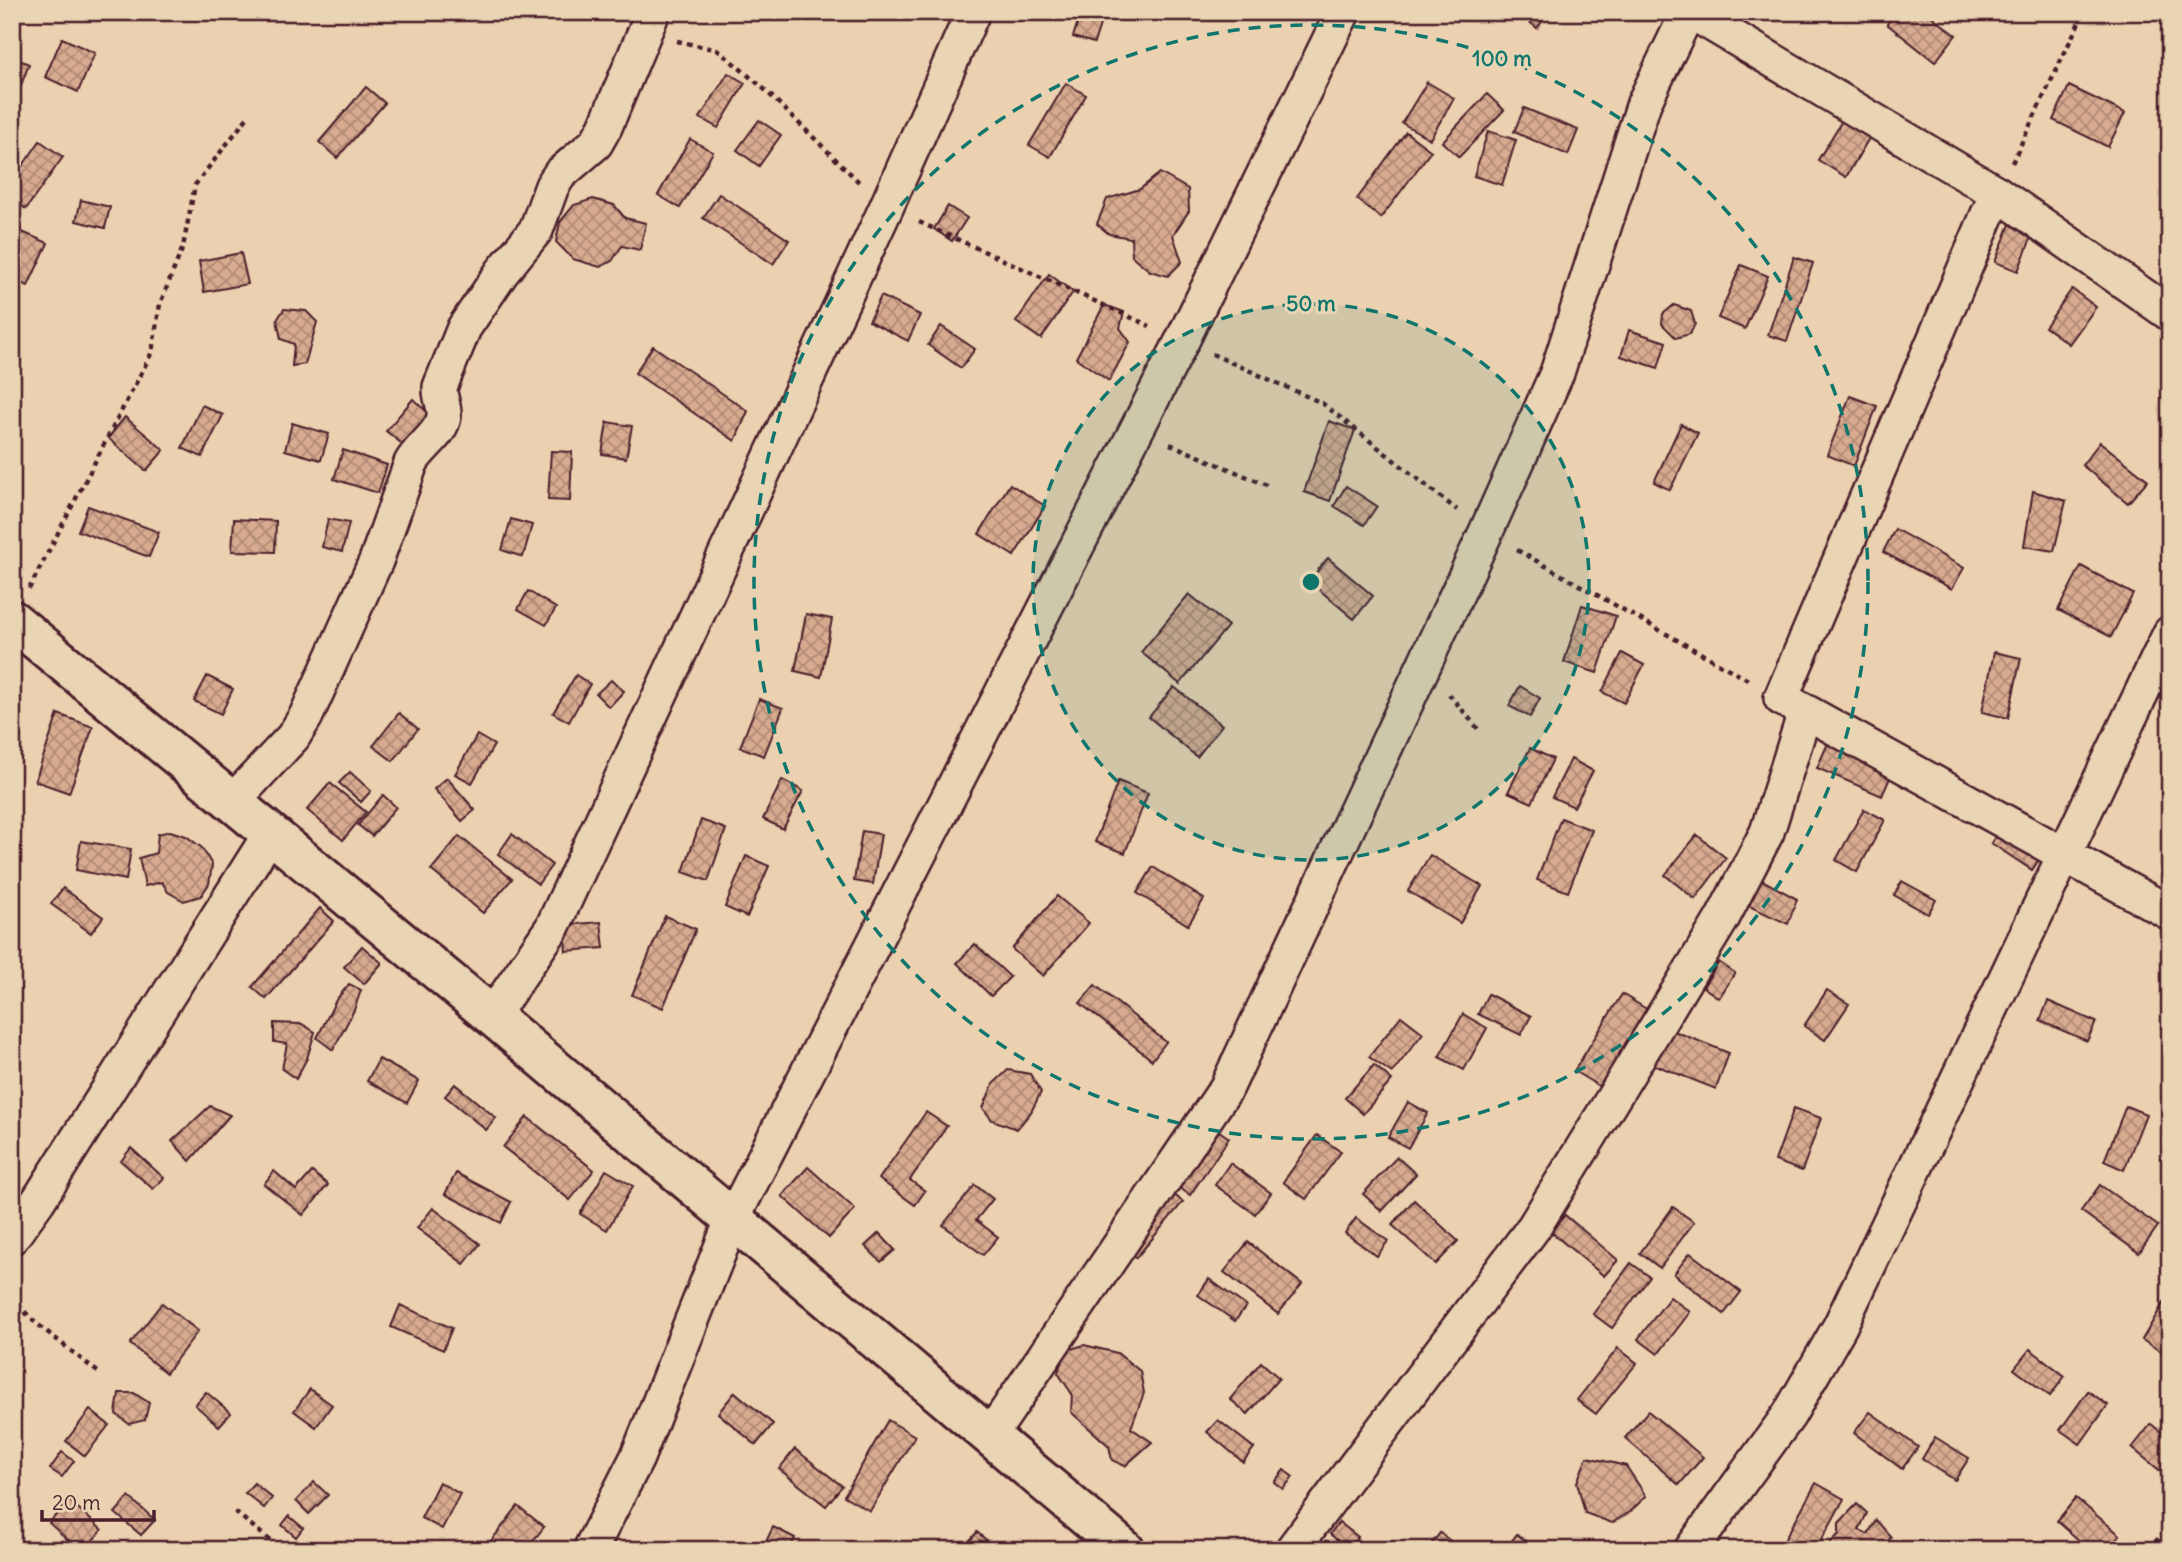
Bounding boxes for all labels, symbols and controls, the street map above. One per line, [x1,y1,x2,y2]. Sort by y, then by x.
text: 100 m [1472,45,1532,72]
text: 50 m [1286,290,1336,317]
centre of rings [1299,570,1323,594]
scale bar [42,1478,154,1522]
text: 20 m [52,1489,101,1516]

